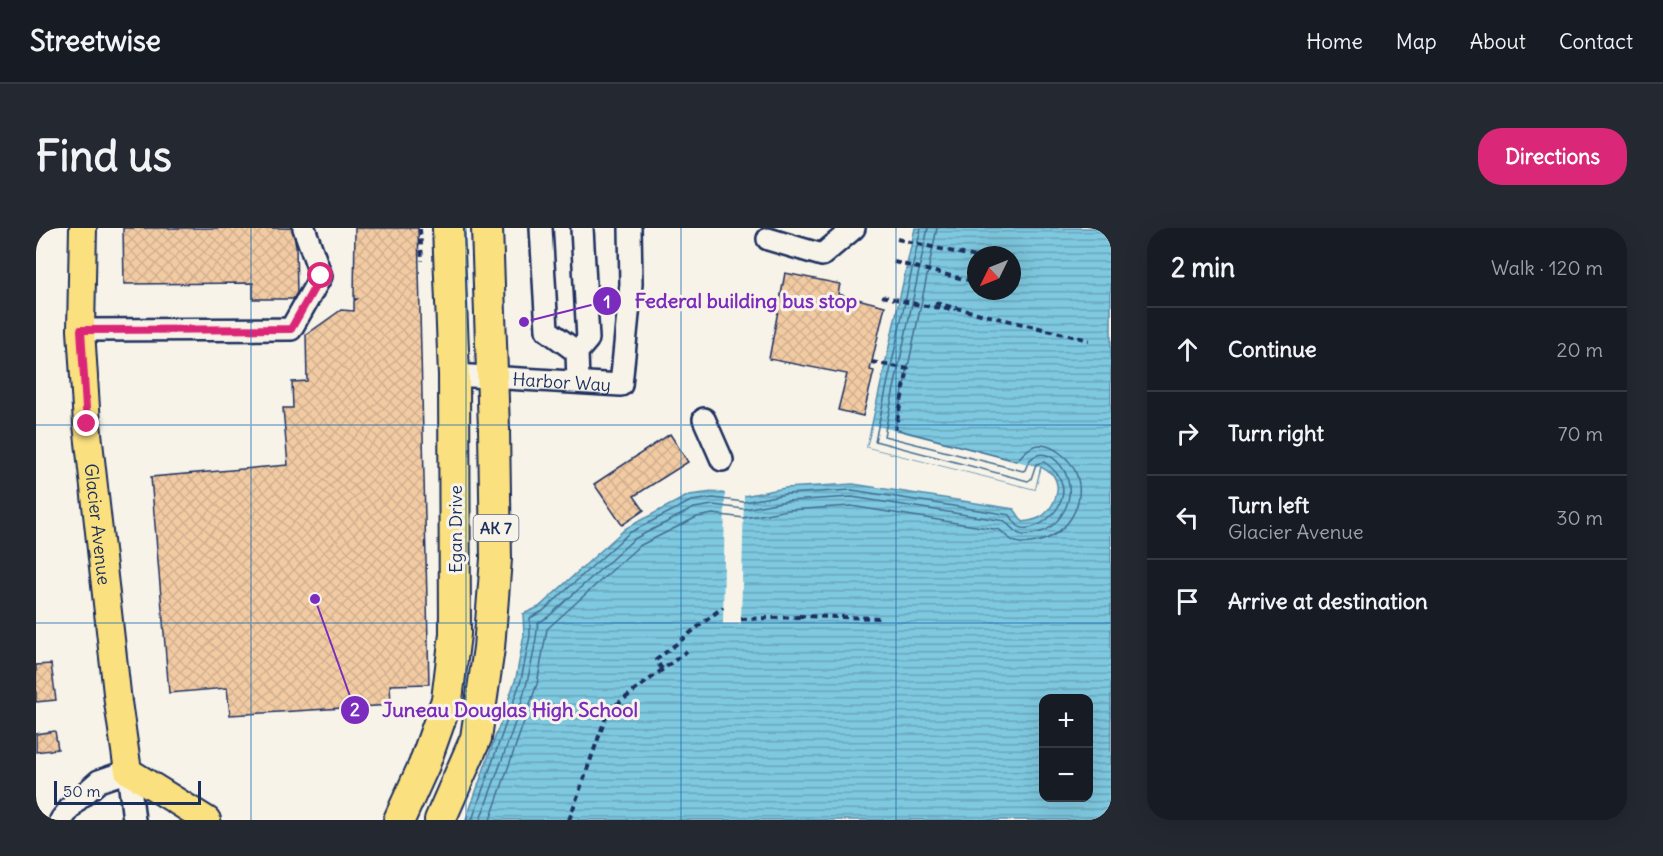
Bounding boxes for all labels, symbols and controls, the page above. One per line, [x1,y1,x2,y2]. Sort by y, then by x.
text: Streetwise [30,23,161,59]
text: Home [1306,28,1363,55]
text: Map [1396,28,1437,55]
text: About [1470,28,1526,55]
text: Contact [1559,28,1633,55]
button: Directions [1478,128,1627,185]
text: Find us [36,130,172,182]
north arrow [967,246,1021,300]
text: 2 min [1171,251,1235,284]
text: Walk · 120 m [1491,255,1603,280]
route start [307,262,333,288]
callout: Federal building bus stop [592,282,869,320]
text: Federal building bus stop [635,288,857,313]
text: 1 [603,290,611,313]
icon: ahead [1171,333,1204,366]
text: Continue [1228,335,1317,363]
text: 20 m [1557,337,1603,362]
street label: Harbor Way [512,367,612,396]
route end [73,410,99,436]
icon: right [1171,417,1204,450]
text: Turn right [1228,419,1324,447]
text: 70 m [1558,421,1603,446]
street label: Glacier Avenue [80,462,116,586]
street label: Egan Drive [444,485,467,573]
text: Turn left [1228,491,1309,519]
icon: left [1171,501,1204,534]
text: 30 m [1556,505,1603,530]
road number: AK 7 [474,515,518,541]
text: Glacier Avenue [1228,519,1364,544]
icon: arrive [1171,585,1204,618]
text: Arrive at destination [1228,587,1428,615]
callout: Juneau Douglas High School [340,691,650,729]
map controls [1039,694,1093,802]
button: + [1039,694,1093,748]
text: Juneau Douglas High School [382,697,638,722]
text: 2 [350,698,360,721]
button: − [1039,748,1093,802]
scale bar [54,778,201,806]
text: 50 m [63,781,101,801]

